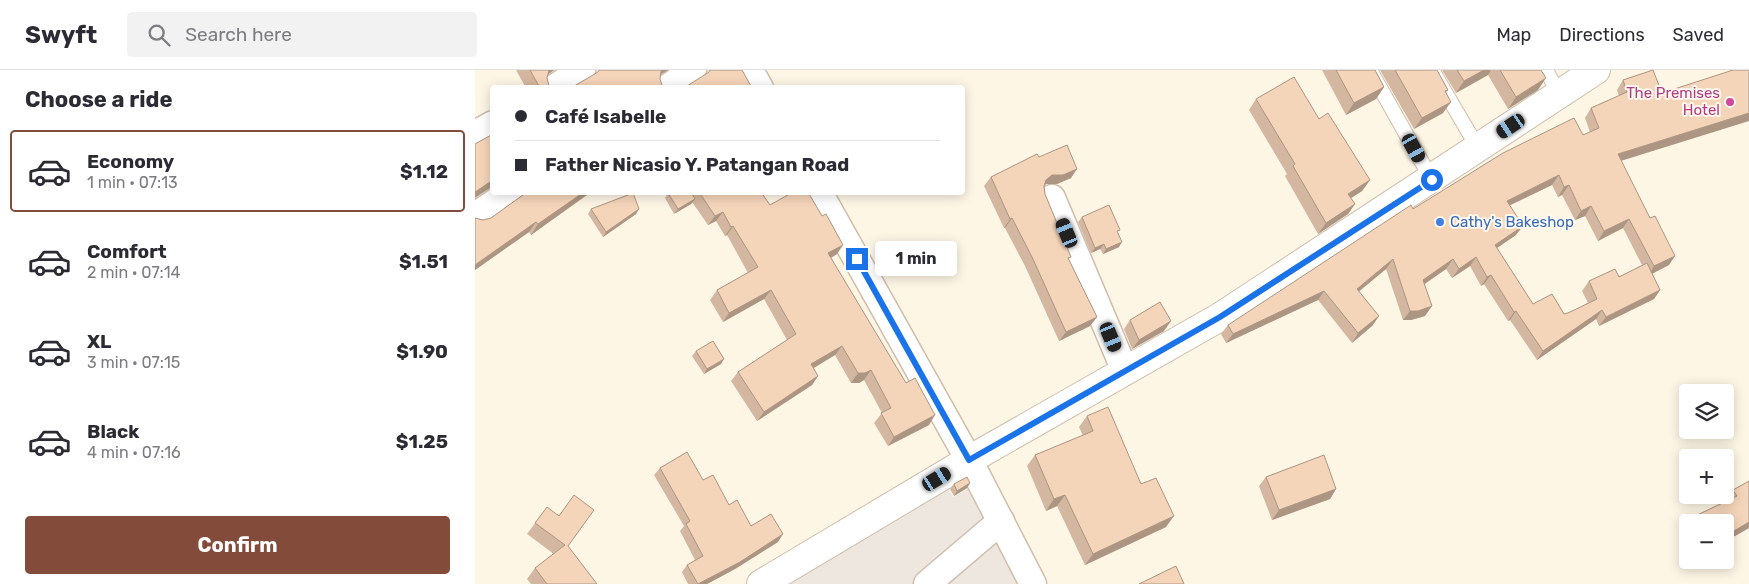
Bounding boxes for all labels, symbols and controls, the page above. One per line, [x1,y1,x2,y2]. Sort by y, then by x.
search box [127,12,477,57]
text: Swyft [25,21,97,49]
icon: search [145,21,173,49]
text: Search here [185,23,292,46]
text: Map [1496,24,1531,46]
text: Directions [1559,24,1645,46]
text: Saved [1673,24,1724,46]
place label: The Premises Hotel [1626,84,1720,119]
text: Choose a ride [25,86,172,113]
marker: The Premises Hotel [1724,96,1736,108]
text: Café Isabelle [545,105,666,128]
car [1494,111,1527,141]
car [1400,131,1427,165]
icon: car [27,149,72,194]
text: Economy [87,150,174,173]
text: Father Nicasio Y. Patangan Road [545,153,849,176]
text: $1.12 [400,160,448,183]
route start [1421,169,1443,191]
text: 1 min · 07:13 [87,173,178,192]
place label: Cathy's Bakeshop [1450,213,1574,231]
car [1054,216,1079,250]
marker: Cathy's Bakeshop [1434,216,1446,228]
icon: car [27,239,72,284]
text: Comfort [87,240,167,263]
callout: 1 min [875,242,957,276]
route end [846,248,868,270]
text: 1 min [896,249,936,268]
text: $1.51 [399,250,448,273]
text: 2 min · 07:14 [87,263,180,282]
car [1098,320,1123,354]
icon: car [27,329,72,374]
text: XL [87,330,111,353]
text: $1.90 [396,340,448,363]
text: 3 min · 07:15 [87,353,180,372]
map controls [1679,384,1734,569]
button: layers [1679,384,1734,439]
icon: car [27,419,72,464]
text: Black [87,420,139,443]
text: $1.25 [396,430,448,453]
text: 4 min · 07:16 [87,443,181,462]
button: + [1679,449,1734,504]
car [920,465,953,493]
button: − [1679,514,1734,569]
button: Confirm [25,516,450,574]

